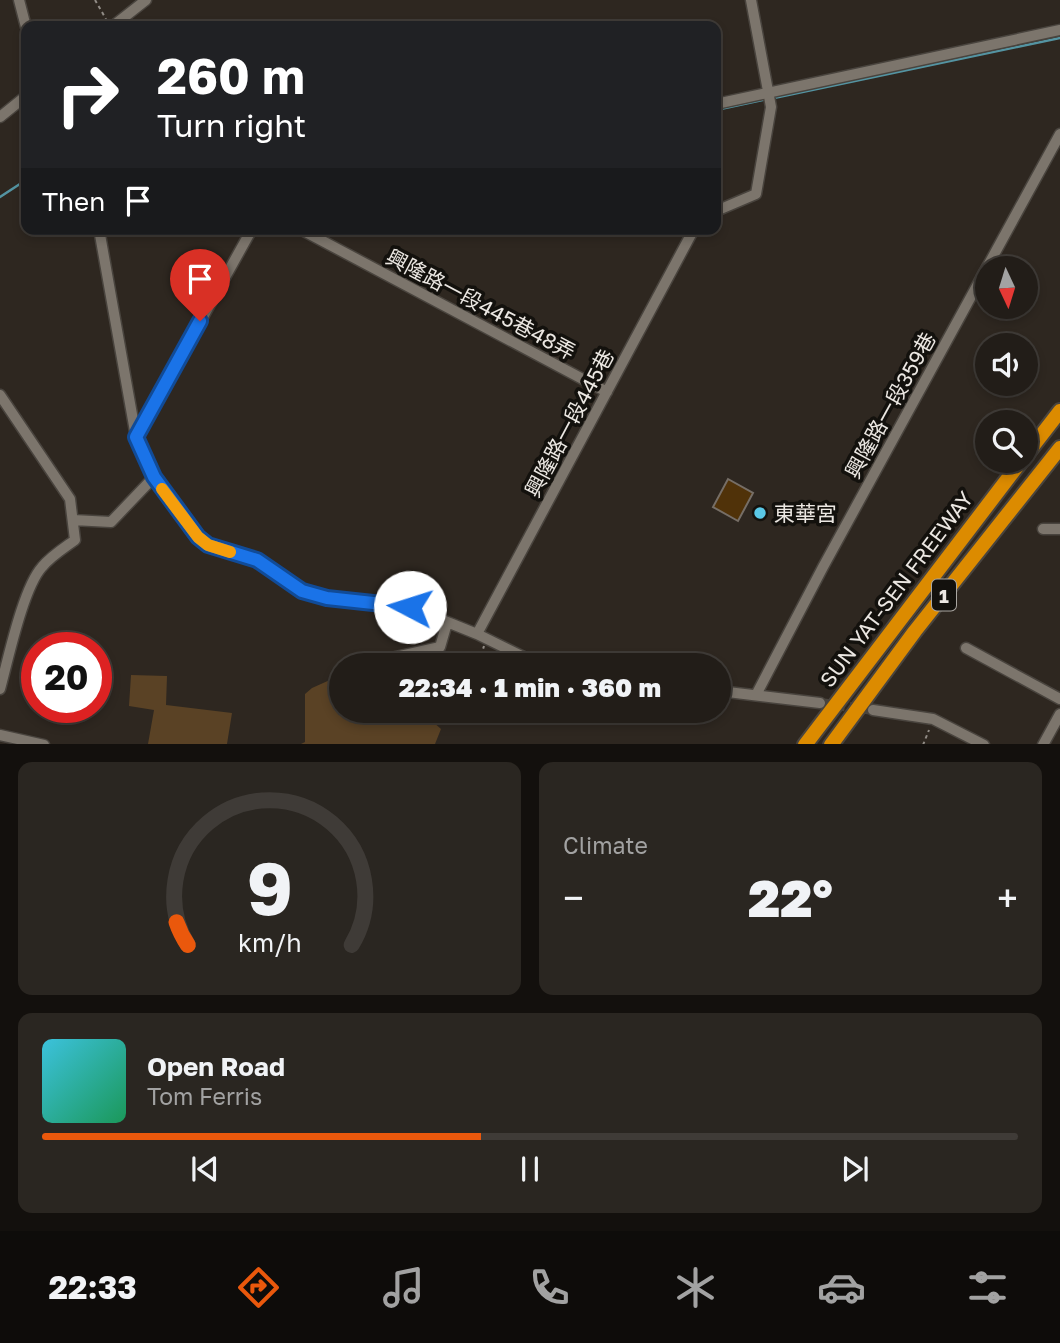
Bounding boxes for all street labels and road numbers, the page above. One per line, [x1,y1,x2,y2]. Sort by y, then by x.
street label: 興隆路一段445巷48弄 [382,243,580,365]
street label: 興隆路一段359巷 [839,327,941,483]
street label: 興隆路一段445巷 [519,345,619,501]
street label: SUN YAT-SEN FREEWAY [814,486,978,692]
road number: 1 [932,580,956,610]

